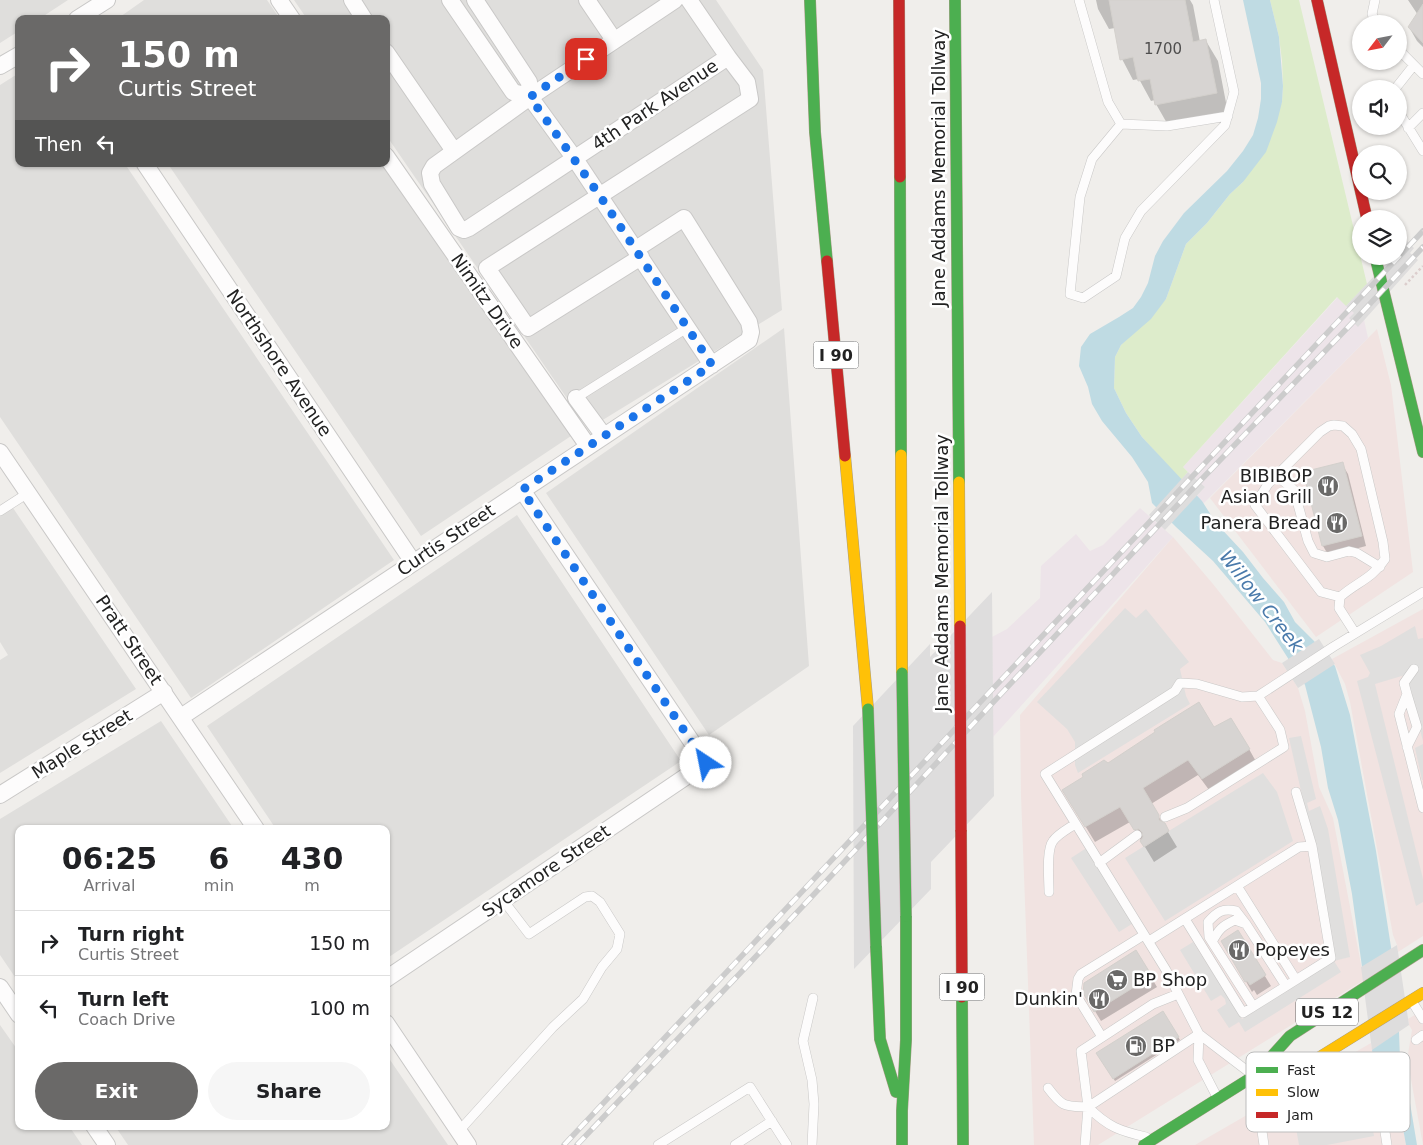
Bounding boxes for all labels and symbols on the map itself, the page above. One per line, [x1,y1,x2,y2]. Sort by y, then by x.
north arrow [1352,15,1408,70]
street label: Jane Addams Memorial Tollway [928,29,949,308]
pin [565,38,607,80]
house number: 1700 [1144,40,1182,58]
street label: 4th Park Avenue [588,55,722,154]
street label: Nimitz Drive [447,249,528,352]
street label: Northshore Avenue [222,285,336,440]
road number: I 90 [814,342,858,368]
street label: Jane Addams Memorial Tollway [931,434,952,713]
place label: BIBIBOP Asian Grill [1221,465,1312,507]
restaurant icon: BIBIBOP Asian Grill [1316,474,1340,498]
street label: Curtis Street [393,499,499,580]
restaurant icon: Panera Bread [1325,511,1349,535]
place label: Panera Bread [1200,512,1321,533]
water label: Willow Creek [1215,546,1309,657]
street label: Pratt Street [92,591,167,688]
street label: Maple Street [28,704,136,783]
position arrow [679,736,731,788]
street label: Sycamore Street [478,820,614,921]
restaurant icon: Popeyes [1227,938,1251,962]
place label: Popeyes [1255,939,1330,960]
supermarket icon: BP Shop [1105,968,1129,992]
place label: BP Shop [1133,969,1207,990]
road number: I 90 [940,974,984,1000]
restaurant icon: Dunkin' [1087,987,1111,1011]
place label: Dunkin' [1015,988,1083,1009]
road number: US 12 [1296,999,1358,1026]
fuel station icon: BP [1124,1034,1148,1058]
place label: BP [1152,1035,1175,1056]
legend [1246,1052,1410,1132]
text: Fast [1287,1062,1316,1078]
text: Slow [1287,1084,1320,1100]
text: Jam [1286,1107,1313,1123]

